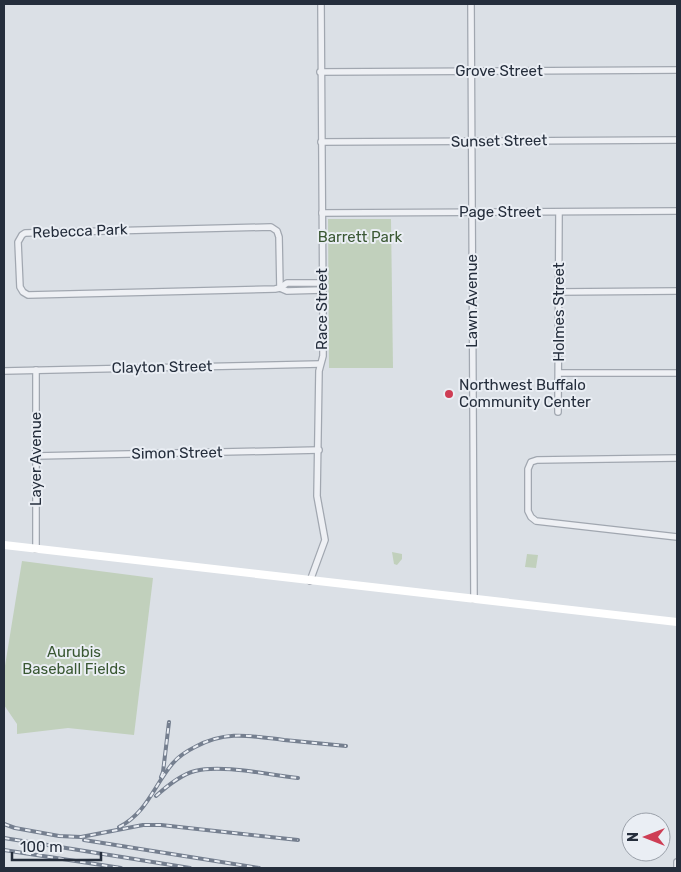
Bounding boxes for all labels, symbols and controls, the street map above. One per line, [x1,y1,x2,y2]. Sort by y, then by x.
street label: Grove Street [455,62,543,80]
street label: Sunset Street [451,131,547,151]
street label: Page Street [459,203,541,221]
street label: Rebecca Park [32,220,128,242]
park label: Barrett Park [318,228,403,246]
street label: Lawn Avenue [463,254,481,348]
street label: Holmes Street [550,262,568,362]
street label: Race Street [313,268,331,350]
street label: Clayton Street [112,357,213,377]
place label: Northwest Buffalo Community Center [459,376,591,411]
marker: Northwest Buffalo Community Center [443,388,455,400]
street label: Layer Avenue [27,412,45,506]
street label: Simon Street [131,443,223,463]
park label: Aurubis Baseball Fields [22,643,126,678]
north arrow [621,812,671,862]
scale bar [12,830,101,862]
text: N [625,832,642,842]
text: 100 m [20,838,62,856]

